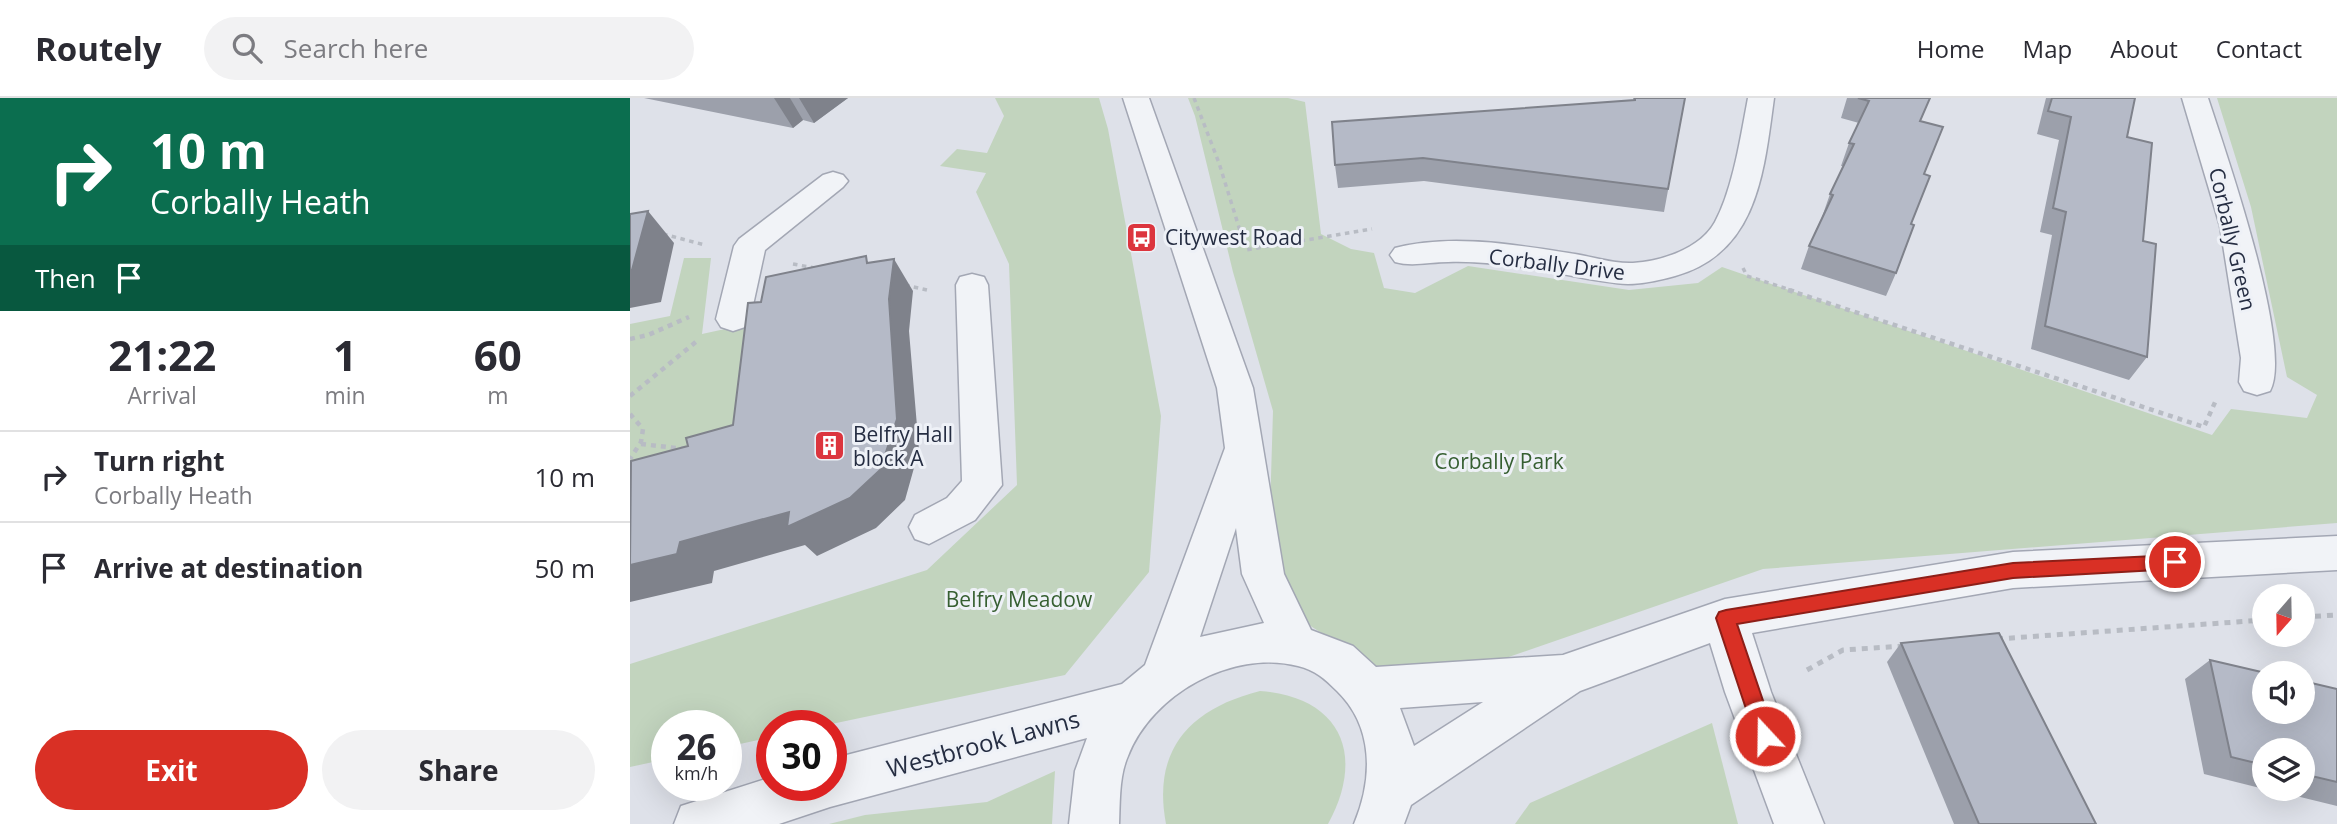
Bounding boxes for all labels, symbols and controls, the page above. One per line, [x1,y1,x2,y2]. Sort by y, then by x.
search box [204,17,694,80]
text: Routely [35,26,162,71]
icon: search [228,29,266,67]
text: Search here [284,30,428,66]
text: Home [1917,32,1985,65]
text: Map [2023,32,2072,65]
text: About [2110,32,2178,65]
text: Contact [2216,32,2302,65]
text: 10 m [150,117,267,183]
icon: right [35,126,126,217]
street label: Corbally Green [2203,165,2263,313]
text: Corbally Heath [150,180,371,223]
bus stop icon: Citywest Road [1125,220,1159,254]
place label: Citywest Road [1165,223,1303,251]
street label: Corbally Drive [1487,242,1627,286]
icon: arrive [110,259,148,297]
text: Then [35,260,96,296]
text: 21:22 [108,326,216,383]
text: 1 [333,326,357,383]
text: 60 [474,326,522,383]
text: Arrival [128,379,197,411]
text: min [324,379,366,411]
text: m [487,379,508,411]
place label: Belfry Hall block A [853,420,953,472]
building icon: Belfry Hall block A [813,429,847,463]
text: Turn right [94,443,225,479]
park label: Corbally Park [1434,447,1564,475]
icon: right [35,458,73,496]
text: 10 m [534,459,595,495]
text: Corbally Heath [94,479,253,511]
pin [2145,532,2205,592]
icon: arrive [2156,543,2194,581]
icon: arrive [35,549,73,587]
text: Arrive at destination [94,550,363,586]
text: 50 m [534,550,595,586]
north arrow [2252,584,2315,648]
map controls [2252,584,2315,801]
park label: Belfry Meadow [946,585,1093,613]
button: sound [2252,661,2315,724]
position arrow [1728,699,1802,773]
street label: Westbrook Lawns [883,701,1083,785]
speed limit sign: 30 [756,710,847,801]
text: 26 [676,723,717,770]
button: Exit [35,730,308,810]
button: Share [322,730,595,810]
button: layers [2252,738,2315,801]
text: km/h [675,761,718,785]

